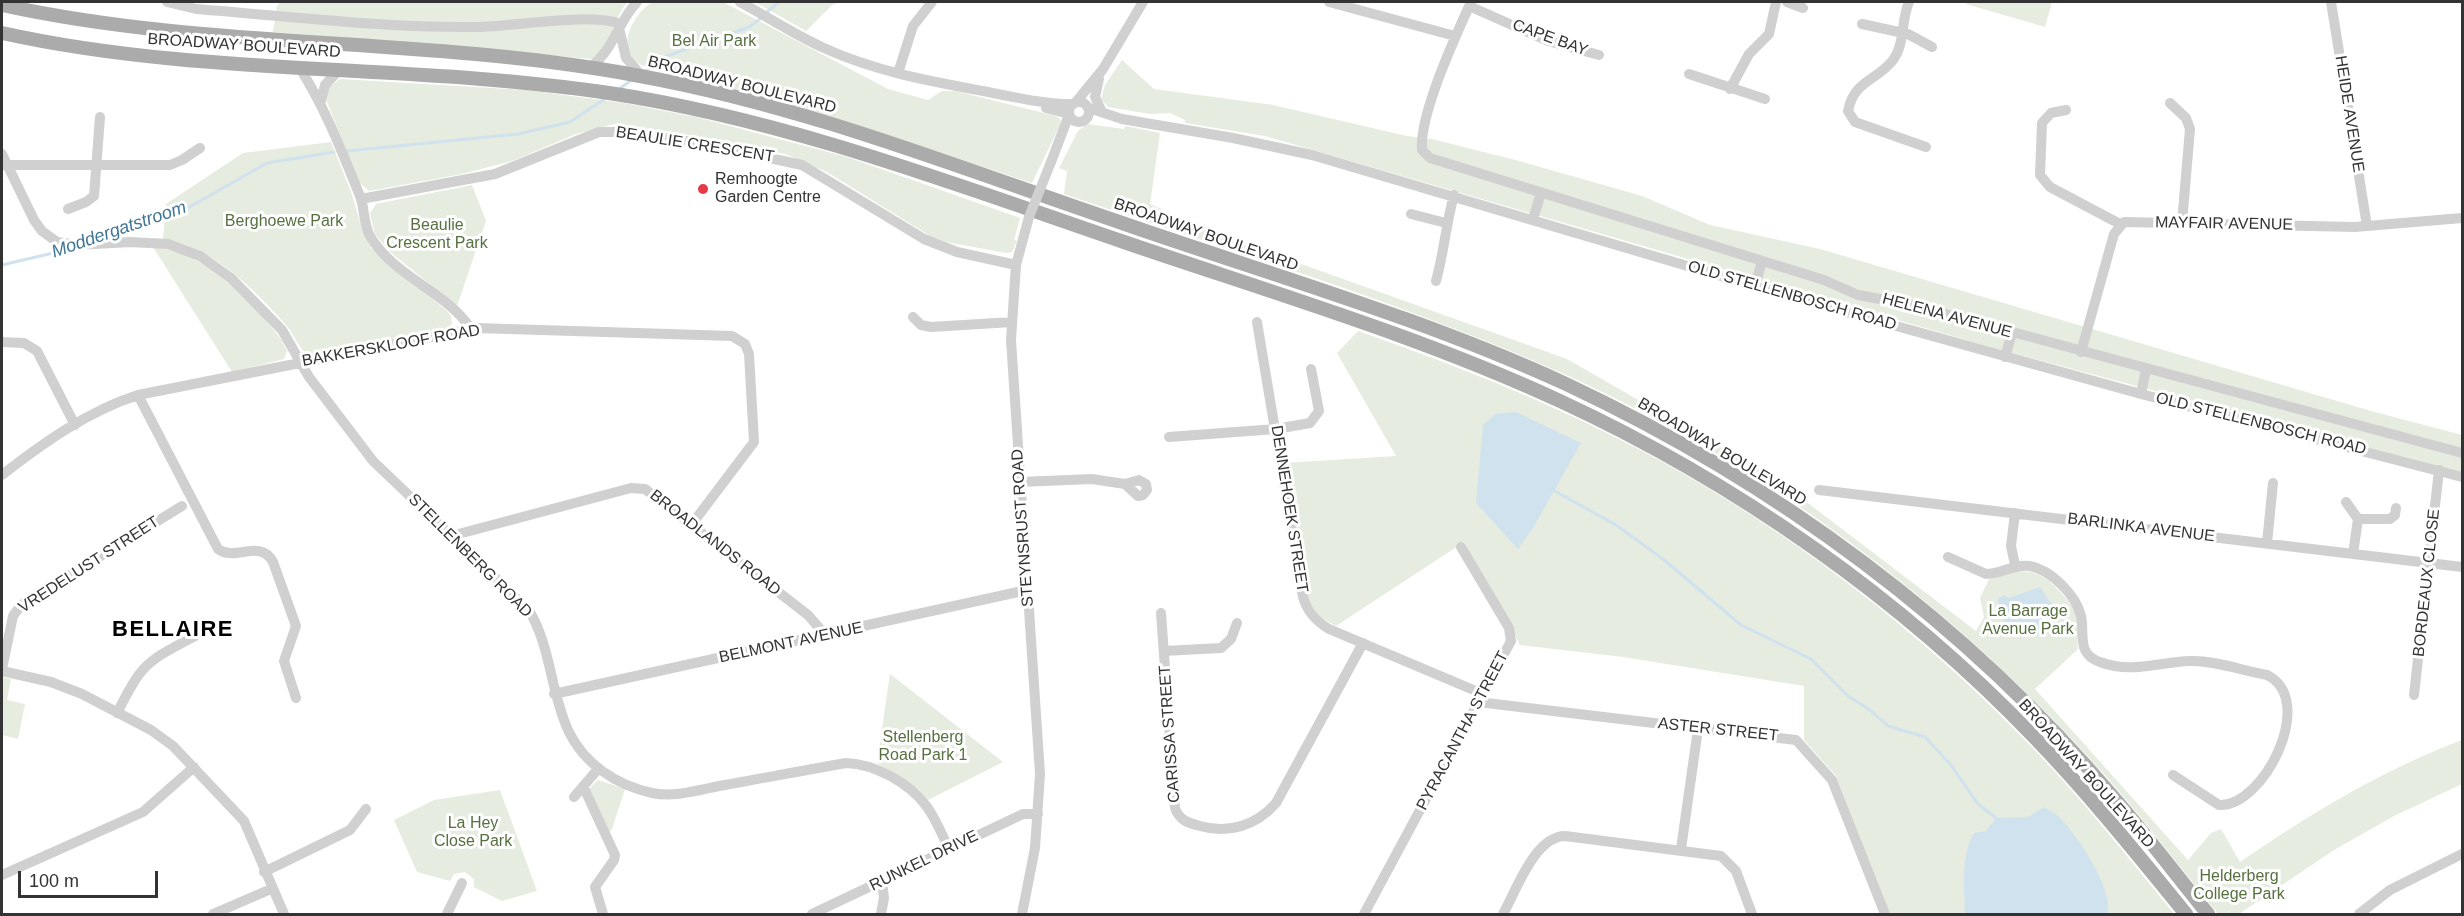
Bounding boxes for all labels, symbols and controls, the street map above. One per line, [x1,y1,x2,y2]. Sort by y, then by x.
street label: CAPE BAY [1510,15,1590,61]
street label: BROADWAY BOULEVARD [147,30,341,62]
park label: Bel Air Park [672,32,756,52]
street label: BROADWAY BOULEVARD [646,52,838,118]
street label: HEIDE AVENUE [2330,54,2368,174]
street label: BEAULIE CRESCENT [614,123,776,167]
place label: Remhoogte Garden Centre [715,170,821,208]
marker: Remhoogte Garden Centre [696,182,710,196]
street label: BROADWAY BOULEVARD [1111,194,1301,276]
water label: Moddergatstroom [49,197,189,263]
park label: Berghoewe Park [225,212,343,232]
street label: MAYFAIR AVENUE [2155,213,2293,235]
park label: Beaulie Crescent Park [386,216,488,254]
street label: OLD STELLENBOSCH ROAD [1686,257,1898,335]
street label: HELENA AVENUE [1880,290,2014,342]
street label: BAKKERSKLOOF ROAD [300,321,482,371]
street label: OLD STELLENBOSCH ROAD [2154,389,2368,459]
street label: BROADWAY BOULEVARD [1634,394,1810,510]
street label: DENNEHOEK STREET [1266,424,1312,594]
street label: STEYNSRUST ROAD [1008,448,1038,608]
street label: BROADLANDS ROAD [646,486,784,600]
street label: STELLENBERG ROAD [404,490,536,622]
street label: BORDEAUX CLOSE [2410,508,2444,658]
street label: BARLINKA AVENUE [2066,509,2216,547]
street label: VREDELUST STREET [15,512,163,618]
park label: La Barrage Avenue Park [1982,602,2074,640]
district label: BELLAIRE [112,617,234,643]
street label: BELMONT AVENUE [717,618,865,668]
street label: PYRACANTHA STREET [1413,648,1513,814]
street label: CARISSA STREET [1156,665,1184,803]
street label: BROADWAY BOULEVARD [2014,696,2158,852]
street label: ASTER STREET [1657,714,1779,746]
park label: Stellenberg Road Park 1 [879,728,967,766]
park label: La Hey Close Park [434,814,512,852]
street label: RUNKEL DRIVE [867,826,981,896]
scale bar [21,859,160,897]
park label: Helderberg College Park [2193,867,2285,905]
text: 100 m [29,871,79,891]

